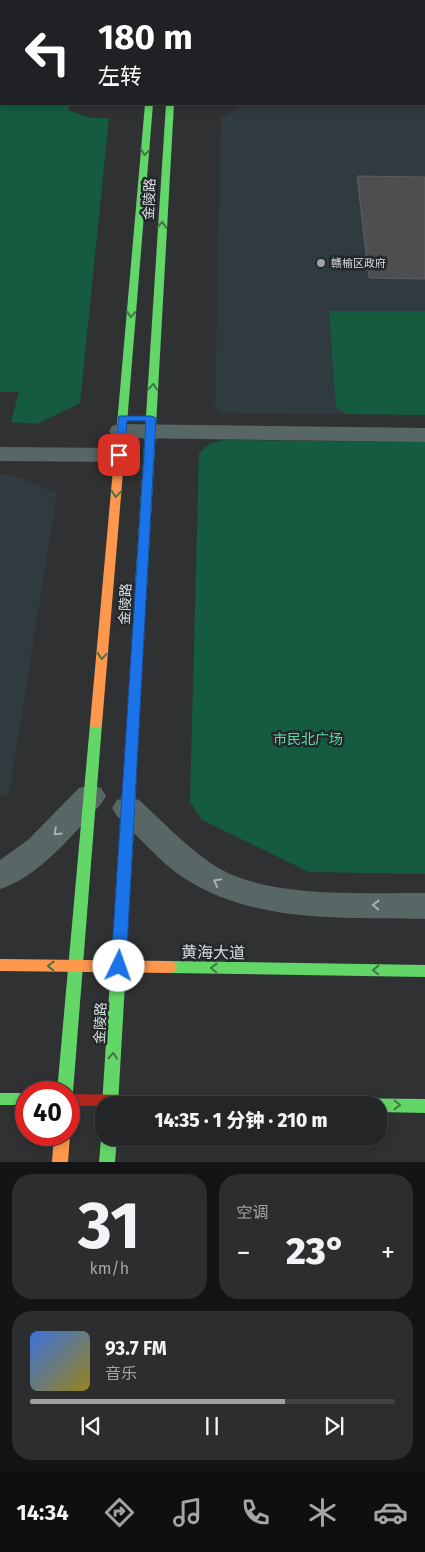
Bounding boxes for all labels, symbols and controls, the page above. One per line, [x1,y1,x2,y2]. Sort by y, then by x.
text: 180 m [98,16,193,58]
icon: left [15,20,80,85]
text: 左转 [98,63,142,90]
one-way arrow [139,149,150,157]
street label: 金陵路 [140,178,159,220]
one-way arrow [157,221,168,229]
marker: 赣榆区政府 [315,257,327,269]
place label: 赣榆区政府 [331,257,386,270]
one-way arrow [126,311,137,319]
one-way arrow [147,383,158,391]
pin [98,434,140,476]
icon: arrive [105,441,133,469]
one-way arrow [111,490,122,498]
street label: 金陵路 [116,583,135,625]
one-way arrow [97,652,108,660]
park label: 市民北广场 [273,731,343,748]
one-way arrow [54,826,63,835]
one-way arrow [214,878,223,888]
one-way arrow [372,900,380,911]
position arrow [92,939,144,991]
street label: 黄海大道 [181,942,245,963]
one-way arrow [47,960,55,971]
one-way arrow [210,963,218,973]
one-way arrow [372,965,380,975]
street label: 金陵路 [91,1002,110,1044]
one-way arrow [108,1052,119,1060]
speed limit sign: 40 [15,1081,80,1146]
one-way arrow [394,1100,402,1110]
text: 14:35 · 1 分钟 · 210 m [154,1109,328,1132]
text: 31 [78,1187,141,1265]
text: 空调 [237,1203,269,1222]
text: 23° [286,1228,345,1274]
text: − [237,1236,251,1269]
text: + [381,1236,395,1269]
text: km/h [89,1259,129,1278]
text: 93.7 FM [105,1337,167,1360]
text: 音乐 [105,1364,137,1383]
icon: previous [77,1412,105,1440]
icon: pause [198,1412,226,1440]
icon: next [320,1412,348,1440]
icon: directions [102,1495,137,1530]
icon: music [170,1495,205,1530]
icon: phone [238,1495,273,1530]
icon: climate [305,1495,340,1530]
icon: car [373,1495,408,1530]
text: 14:34 [16,1499,69,1526]

